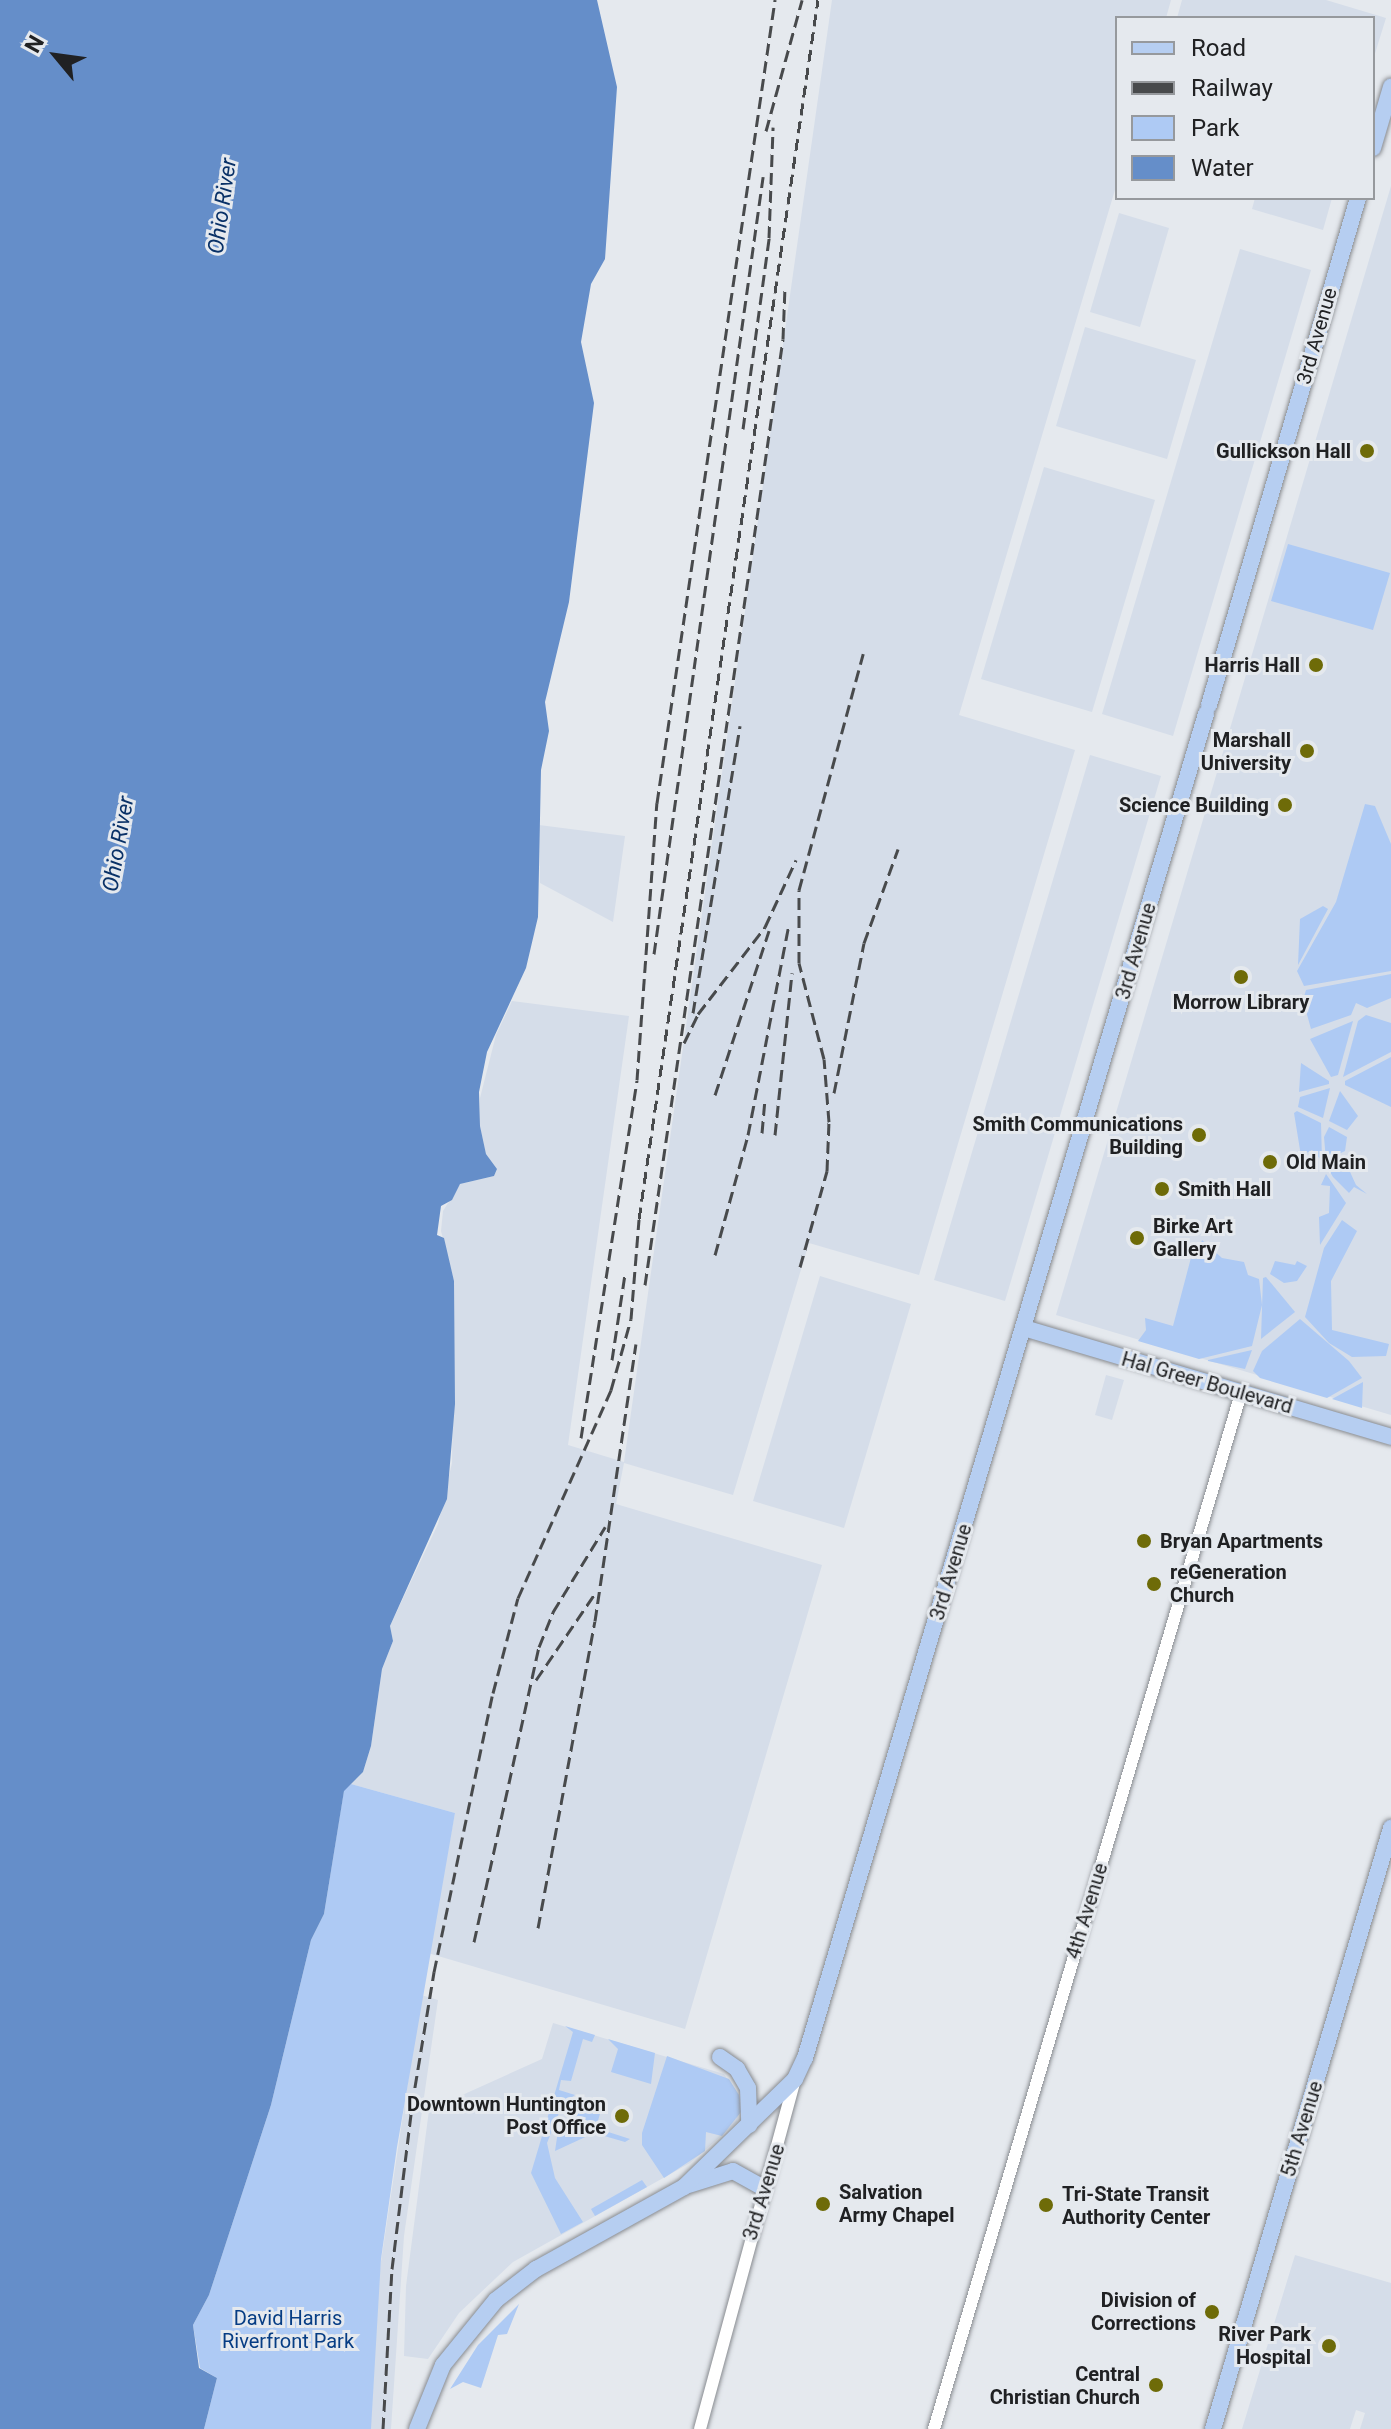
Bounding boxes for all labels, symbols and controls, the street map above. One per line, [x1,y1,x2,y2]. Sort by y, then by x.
north arrow [16,16,96,96]
legend [1115,16,1375,200]
text: N [20,31,49,57]
text: Road [1191,34,1246,62]
text: Railway [1191,74,1273,102]
text: Park [1191,114,1239,142]
text: Water [1191,154,1254,182]
water label: Ohio River [202,156,242,256]
street label: 3rd Avenue [1292,285,1342,387]
place label: Gullickson Hall [1216,439,1351,463]
marker: Gullickson Hall [1358,442,1376,460]
place label: Harris Hall [1205,653,1300,677]
marker: Harris Hall [1307,656,1325,674]
place label: Marshall University [1201,728,1291,775]
marker: Marshall University [1298,742,1316,760]
place label: Science Building [1119,793,1269,817]
water label: Ohio River [97,794,139,894]
marker: Science Building [1276,796,1294,814]
street label: 3rd Avenue [1111,900,1161,1002]
marker: Morrow Library [1232,968,1250,986]
place label: Morrow Library [1173,990,1309,1014]
place label: Smith Communications Building [972,1112,1183,1159]
marker: Smith Communications Building [1190,1126,1208,1144]
place label: Old Main [1286,1150,1366,1174]
marker: Old Main [1261,1153,1279,1171]
place label: Smith Hall [1178,1177,1271,1201]
marker: Smith Hall [1153,1180,1171,1198]
place label: Birke Art Gallery [1153,1214,1233,1261]
marker: Birke Art Gallery [1128,1229,1146,1247]
street label: Hal Greer Boulevard [1119,1347,1295,1419]
street label: 3rd Avenue [925,1521,977,1623]
place label: Bryan Apartments [1160,1529,1323,1553]
marker: Bryan Apartments [1135,1532,1153,1550]
place label: reGeneration Church [1170,1560,1287,1607]
marker: reGeneration Church [1145,1575,1163,1593]
street label: 4th Avenue [1061,1860,1113,1962]
street label: 5th Avenue [1276,2078,1328,2180]
place label: Downtown Huntington Post Office [407,2092,606,2139]
marker: Downtown Huntington Post Office [613,2107,631,2125]
street label: 3rd Avenue [738,2141,790,2243]
place label: Salvation Army Chapel [839,2180,954,2227]
place label: Tri-State Transit Authority Center [1062,2182,1210,2229]
marker: Salvation Army Chapel [814,2195,832,2213]
marker: Tri-State Transit Authority Center [1037,2196,1055,2214]
place label: Division of Corrections [1091,2288,1196,2335]
marker: Division of Corrections [1203,2303,1221,2321]
park label: David Harris Riverfront Park [222,2306,354,2353]
place label: River Park Hospital [1218,2322,1311,2369]
marker: River Park Hospital [1318,2335,1340,2357]
place label: Central Christian Church [990,2362,1140,2409]
marker: Central Christian Church [1147,2376,1165,2394]

